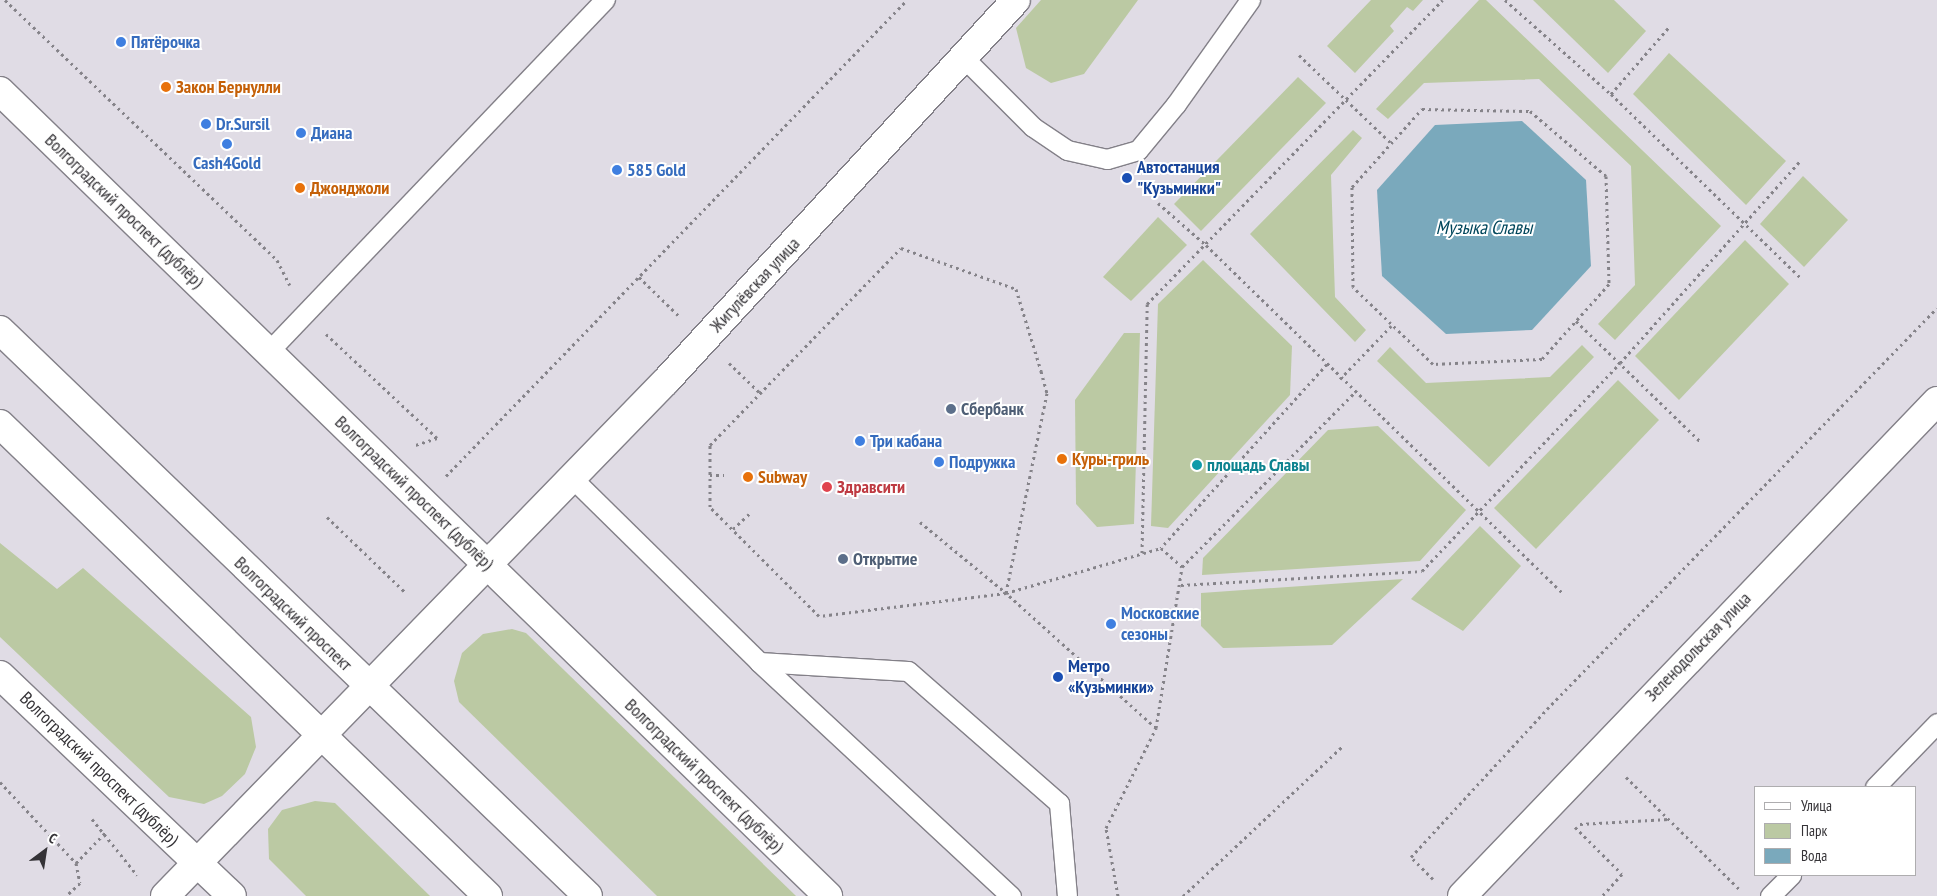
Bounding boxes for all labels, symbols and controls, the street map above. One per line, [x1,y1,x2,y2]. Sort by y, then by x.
place label: Пятёрочка [131,31,200,53]
marker: Пятёрочка [115,36,127,48]
place label: Закон Бернулли [176,76,281,98]
marker: Закон Бернулли [160,81,172,93]
place label: Dr.Sursil [216,113,270,135]
marker: Dr.Sursil [200,118,212,130]
place label: Диана [311,122,352,144]
marker: Диана [295,127,307,139]
street label: Волгоградский проспект (дублёр) [40,129,208,293]
marker: Cash4Gold [221,138,233,150]
place label: Cash4Gold [193,152,261,174]
place label: Автостанция "Кузьминки" [1137,157,1221,200]
place label: 585 Gold [627,159,686,181]
marker: 585 Gold [611,164,623,176]
marker: Автостанция "Кузьминки" [1121,172,1133,184]
place label: Джонджоли [310,177,389,199]
marker: Джонджоли [294,182,306,194]
water label: Музыка Славы [1436,217,1532,239]
street label: Жигулёвская улица [706,233,804,337]
place label: Сбербанк [961,398,1024,420]
marker: Сбербанк [945,403,957,415]
street label: Волгоградский проспект (дублёр) [330,411,498,575]
place label: Три кабана [870,430,942,452]
marker: Три кабана [854,435,866,447]
place label: Куры-гриль [1072,448,1149,470]
place label: Подружка [949,451,1015,473]
marker: Куры-гриль [1056,453,1068,465]
place label: площадь Славы [1207,454,1310,476]
marker: Подружка [933,456,945,468]
marker: площадь Славы [1191,459,1203,471]
place label: Subway [758,466,807,488]
marker: Subway [742,471,754,483]
place label: Здравсити [837,476,905,498]
marker: Здравсити [821,481,833,493]
place label: Открытие [853,548,917,570]
street label: Волгоградский проспект [230,552,356,676]
marker: Открытие [837,553,849,565]
street label: Зеленодольская улица [1640,588,1756,706]
place label: Московские сезоны [1121,603,1199,646]
marker: Московские сезоны [1105,618,1117,630]
place label: Метро «Кузьминки» [1068,656,1154,699]
marker: Метро «Кузьминки» [1052,671,1064,683]
street label: Волгоградский проспект (дублёр) [15,687,183,851]
street label: Волгоградский проспект (дублёр) [620,694,788,858]
legend [1754,786,1917,876]
text: Улица [1801,796,1832,815]
text: Парк [1801,821,1827,840]
north arrow [20,826,70,876]
text: С [45,829,60,848]
text: Вода [1801,846,1827,865]

